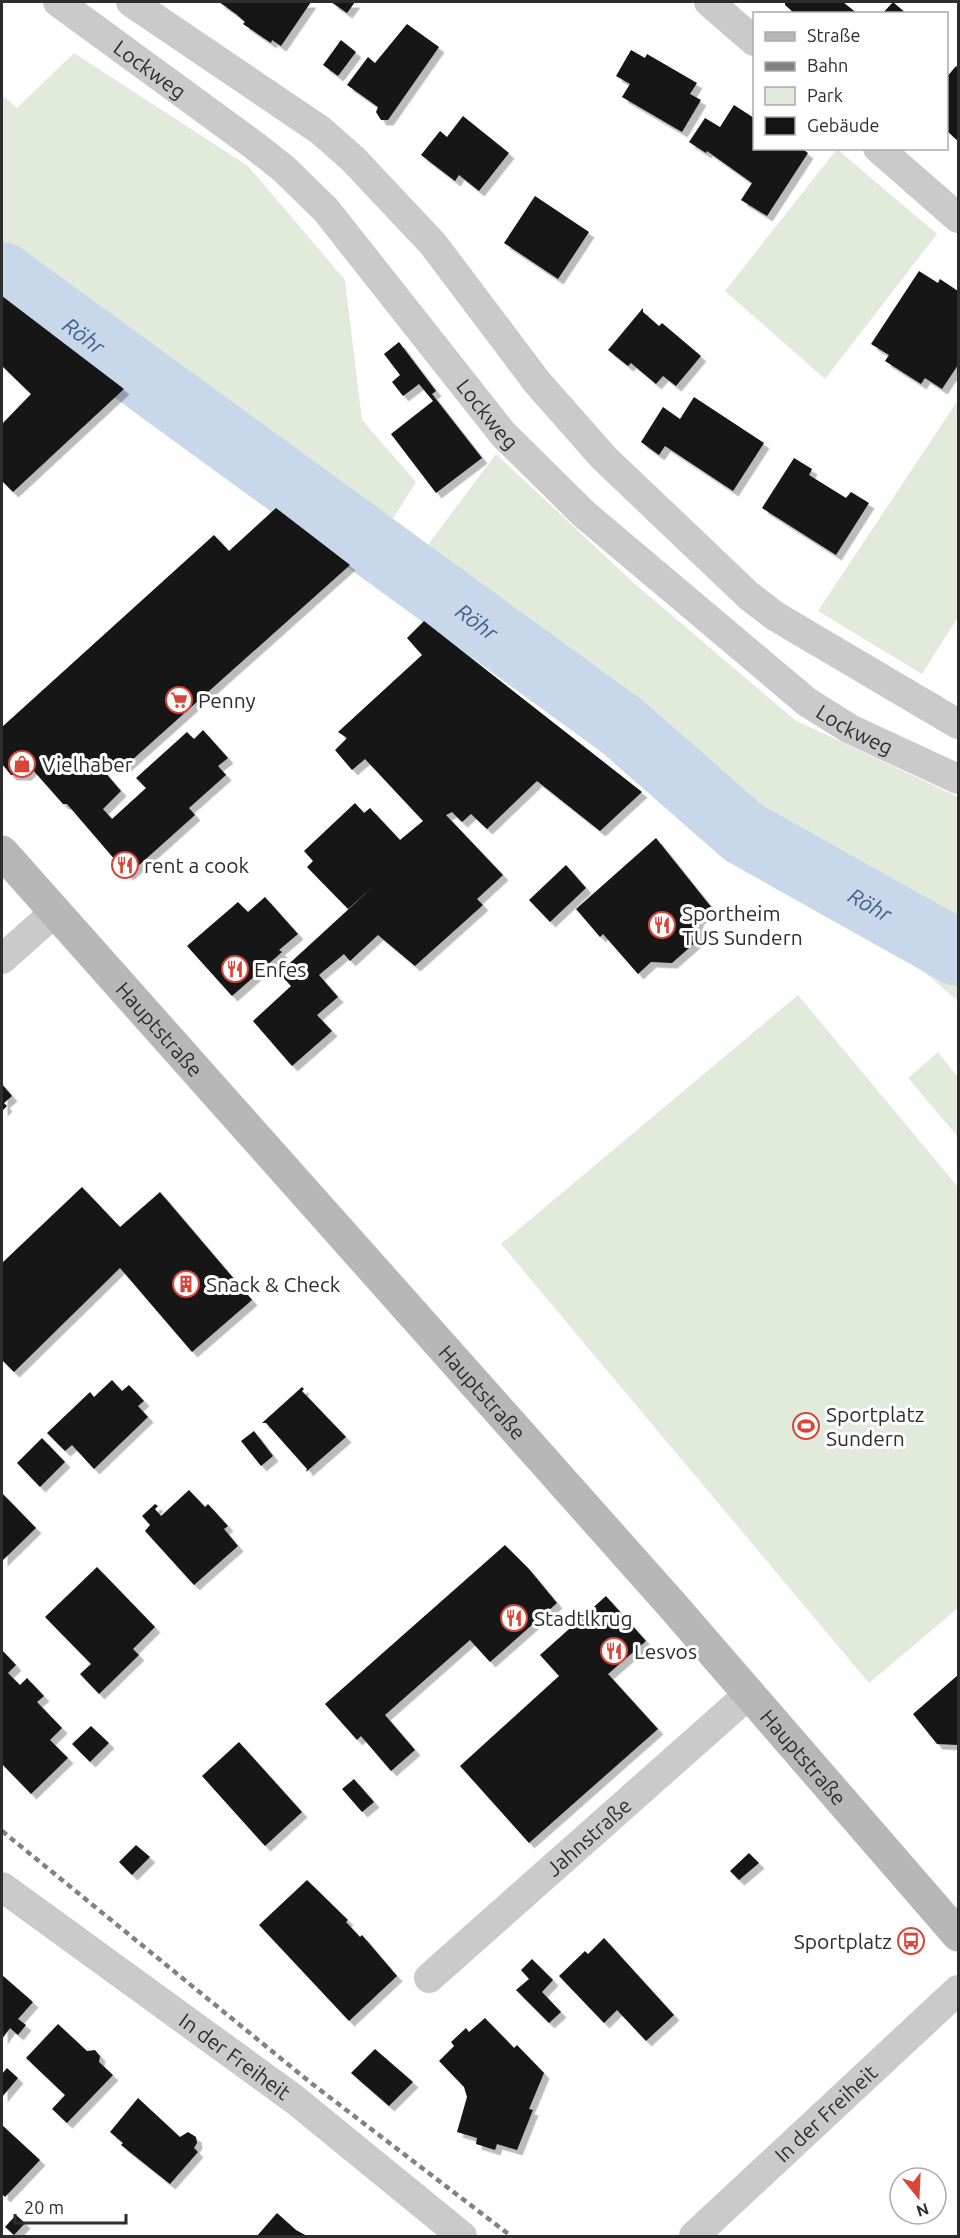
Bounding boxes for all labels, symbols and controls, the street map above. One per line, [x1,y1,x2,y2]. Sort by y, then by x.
legend [753,12,948,150]
text: Straße [807,25,860,45]
street label: Lockweg [109,35,191,104]
text: Bahn [807,55,848,75]
text: Park [807,85,843,105]
text: Gebäude [807,115,879,135]
water label: Röhr [59,311,111,359]
street label: Lockweg [452,374,523,454]
water label: Röhr [452,597,504,645]
supermarket icon: Penny [164,685,194,715]
place label: Penny [198,688,256,712]
street label: Lockweg [812,699,897,759]
shop icon: Vielhaber [7,749,37,779]
place label: Vielhaber [42,752,133,776]
restaurant icon: rent a cook [110,850,140,880]
place label: rent a cook [144,853,249,877]
water label: Röhr [844,882,897,926]
place label: Sportheim TUS Sundern [682,901,803,949]
restaurant icon: Sportheim TUS Sundern [647,910,677,940]
restaurant icon: Enfes [220,954,250,984]
place label: Enfes [254,957,306,981]
street label: Hauptstraße [111,977,208,1081]
building icon: Snack & Check [171,1269,201,1299]
place label: Snack & Check [206,1272,341,1296]
street label: Hauptstraße [434,1340,531,1444]
place label: Sportplatz Sundern [826,1402,924,1450]
sports icon: Sportplatz Sundern [791,1411,821,1441]
restaurant icon: Stadtlkrug [499,1603,529,1633]
place label: Stadtlkrug [534,1606,633,1630]
restaurant icon: Lesvos [599,1636,629,1666]
place label: Lesvos [634,1639,697,1663]
street label: Hauptstraße [756,1704,852,1810]
street label: Jahnstraße [541,1793,636,1881]
bus stop icon: Sportplatz [896,1926,926,1956]
place label: Sportplatz [794,1929,892,1953]
street label: In der Freiheit [175,2008,295,2104]
street label: In der Freiheit [770,2060,882,2167]
north arrow [888,2166,948,2226]
scale bar [15,2187,126,2225]
text: 20 m [24,2197,64,2217]
text: N [914,2200,931,2221]

